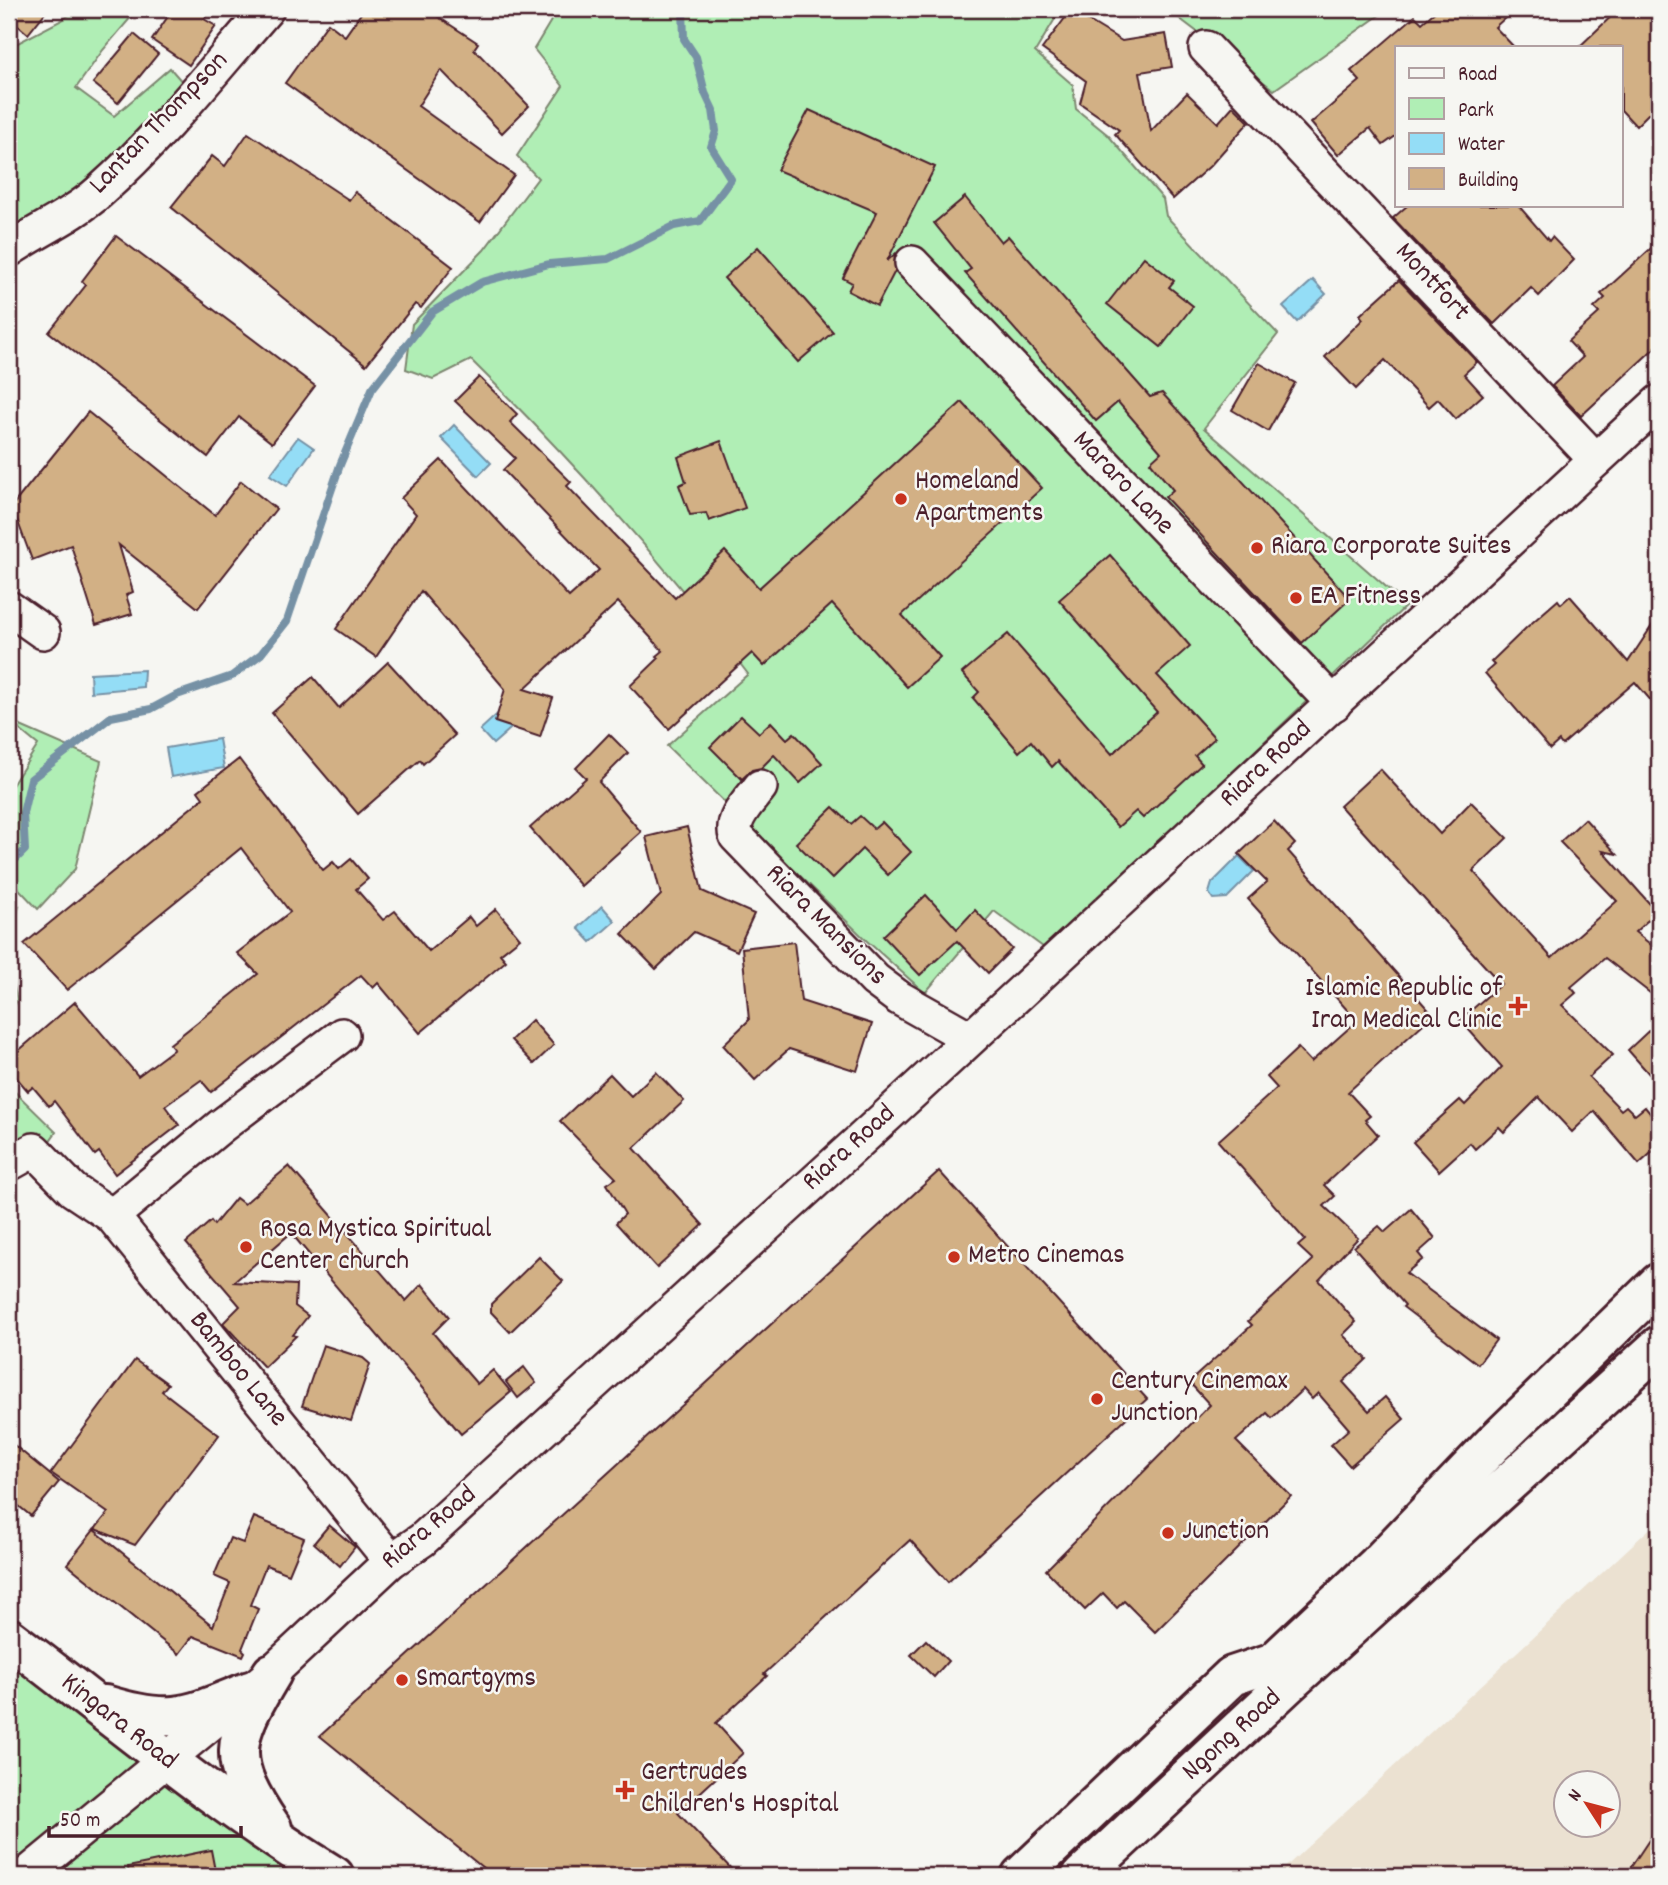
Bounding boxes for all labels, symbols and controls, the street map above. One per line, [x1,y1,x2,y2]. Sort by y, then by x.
street label: Lantan Thompson [81,43,239,205]
legend [1395,46,1622,206]
text: Road [1458,61,1497,91]
text: Park [1458,97,1494,127]
text: Water [1458,131,1505,161]
text: Building [1458,167,1518,197]
street label: Montfort [1384,235,1478,331]
street label: Mararo Lane [1062,423,1182,545]
place label: Homeland Apartments [915,463,1044,535]
marker: Homeland Apartments [893,491,909,507]
place label: Riara Corporate Suites [1271,528,1511,568]
marker: Riara Corporate Suites [1249,540,1265,556]
place label: EA Fitness [1310,578,1421,618]
marker: EA Fitness [1288,590,1304,606]
street label: Riara Road [1212,711,1322,819]
street label: Riara Mansions [755,856,895,996]
place label: Islamic Republic of Iran Medical Clinic [1305,970,1503,1042]
marker: Islamic Republic of Iran Medical Clinic [1508,996,1528,1016]
street label: Riara Road [794,1096,906,1202]
place label: Rosa Mystica Spiritual Center church [260,1211,492,1283]
place label: Metro Cinemas [968,1237,1125,1277]
marker: Rosa Mystica Spiritual Center church [238,1239,254,1255]
marker: Metro Cinemas [946,1249,962,1265]
street label: Bamboo Lane [178,1303,296,1437]
place label: Century Cinemax Junction [1111,1363,1288,1435]
marker: Century Cinemax Junction [1089,1391,1105,1407]
street label: Riara Road [373,1477,487,1581]
place label: Junction [1182,1513,1269,1553]
marker: Junction [1160,1525,1176,1541]
place label: Smartgyms [416,1660,536,1700]
street label: Kingara Road [51,1665,185,1781]
marker: Smartgyms [394,1672,410,1688]
street label: Ngong Road [1174,1680,1292,1792]
place label: Gertrudes Children's Hospital [641,1754,839,1826]
north arrow [1552,1770,1622,1840]
marker: Gertrudes Children's Hospital [615,1780,635,1800]
text: N [1562,1784,1590,1808]
scale bar [49,1794,242,1838]
text: 50 m [60,1807,100,1837]

